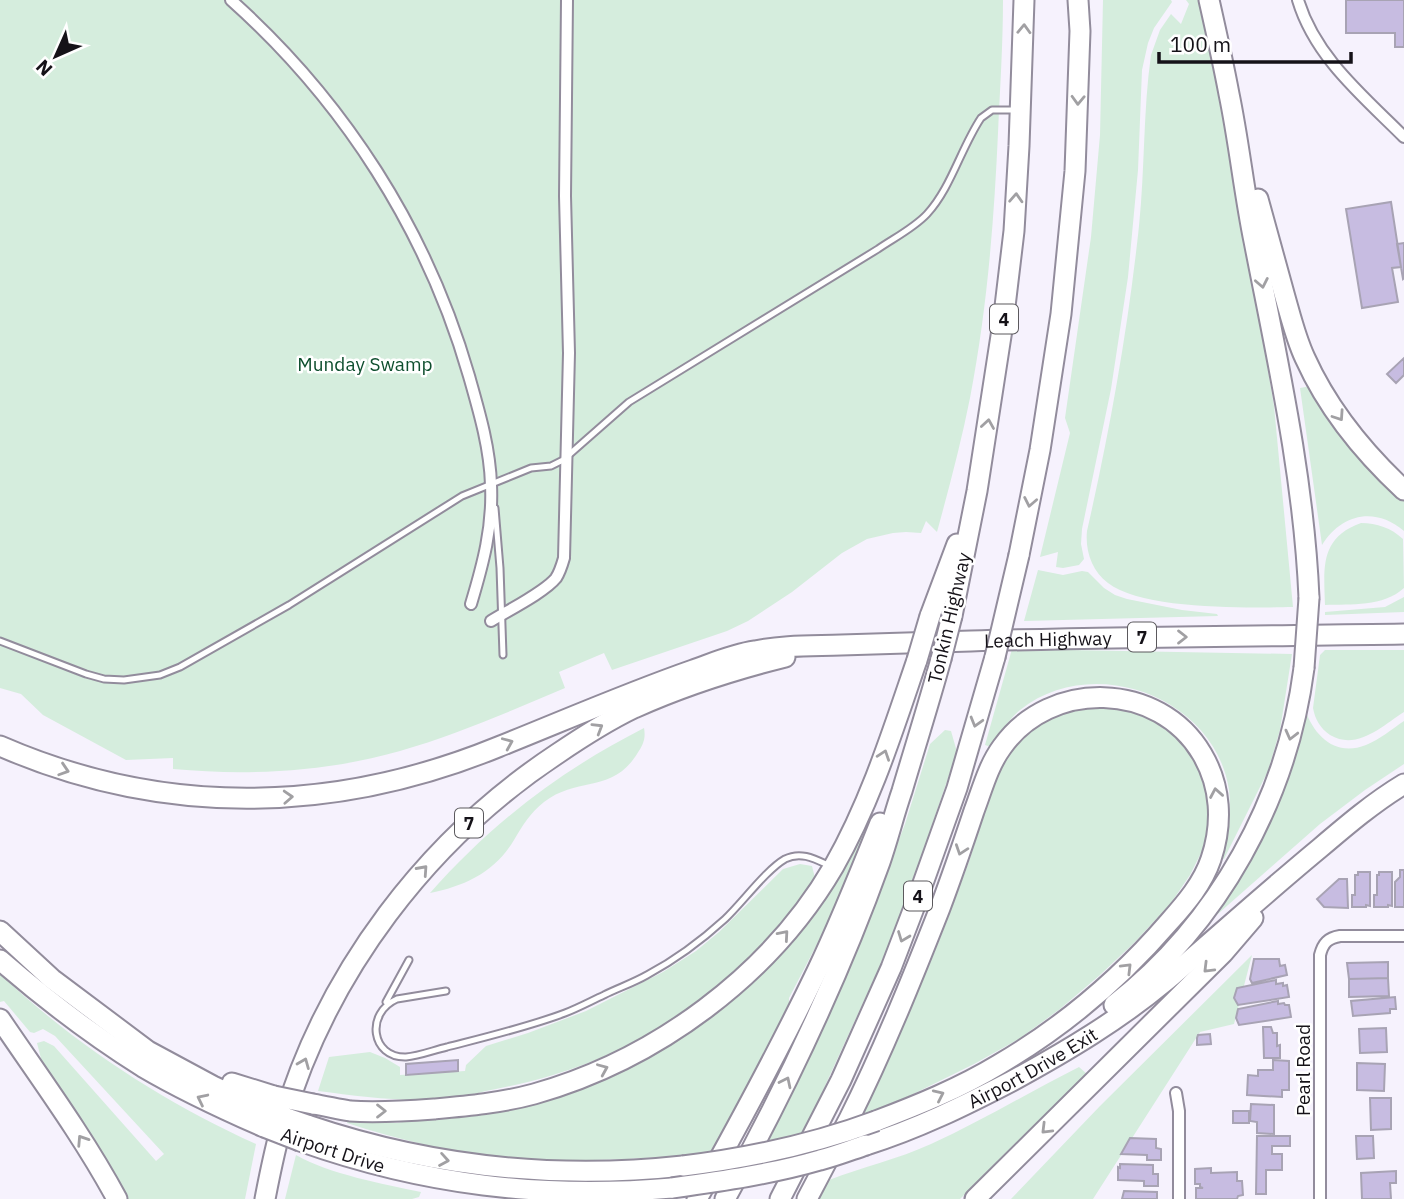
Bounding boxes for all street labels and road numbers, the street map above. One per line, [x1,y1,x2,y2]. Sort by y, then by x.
road number: 4 [990,304,1018,334]
street label: Tonkin Highway [922,550,976,686]
road number: 7 [1128,622,1156,652]
street label: Leach Highway [984,626,1112,653]
road number: 7 [455,808,483,838]
road number: 4 [904,882,932,911]
street label: Airport Drive Exit [964,1022,1102,1113]
street label: Pearl Road [1291,1024,1315,1116]
street label: Airport Drive [278,1122,388,1178]

